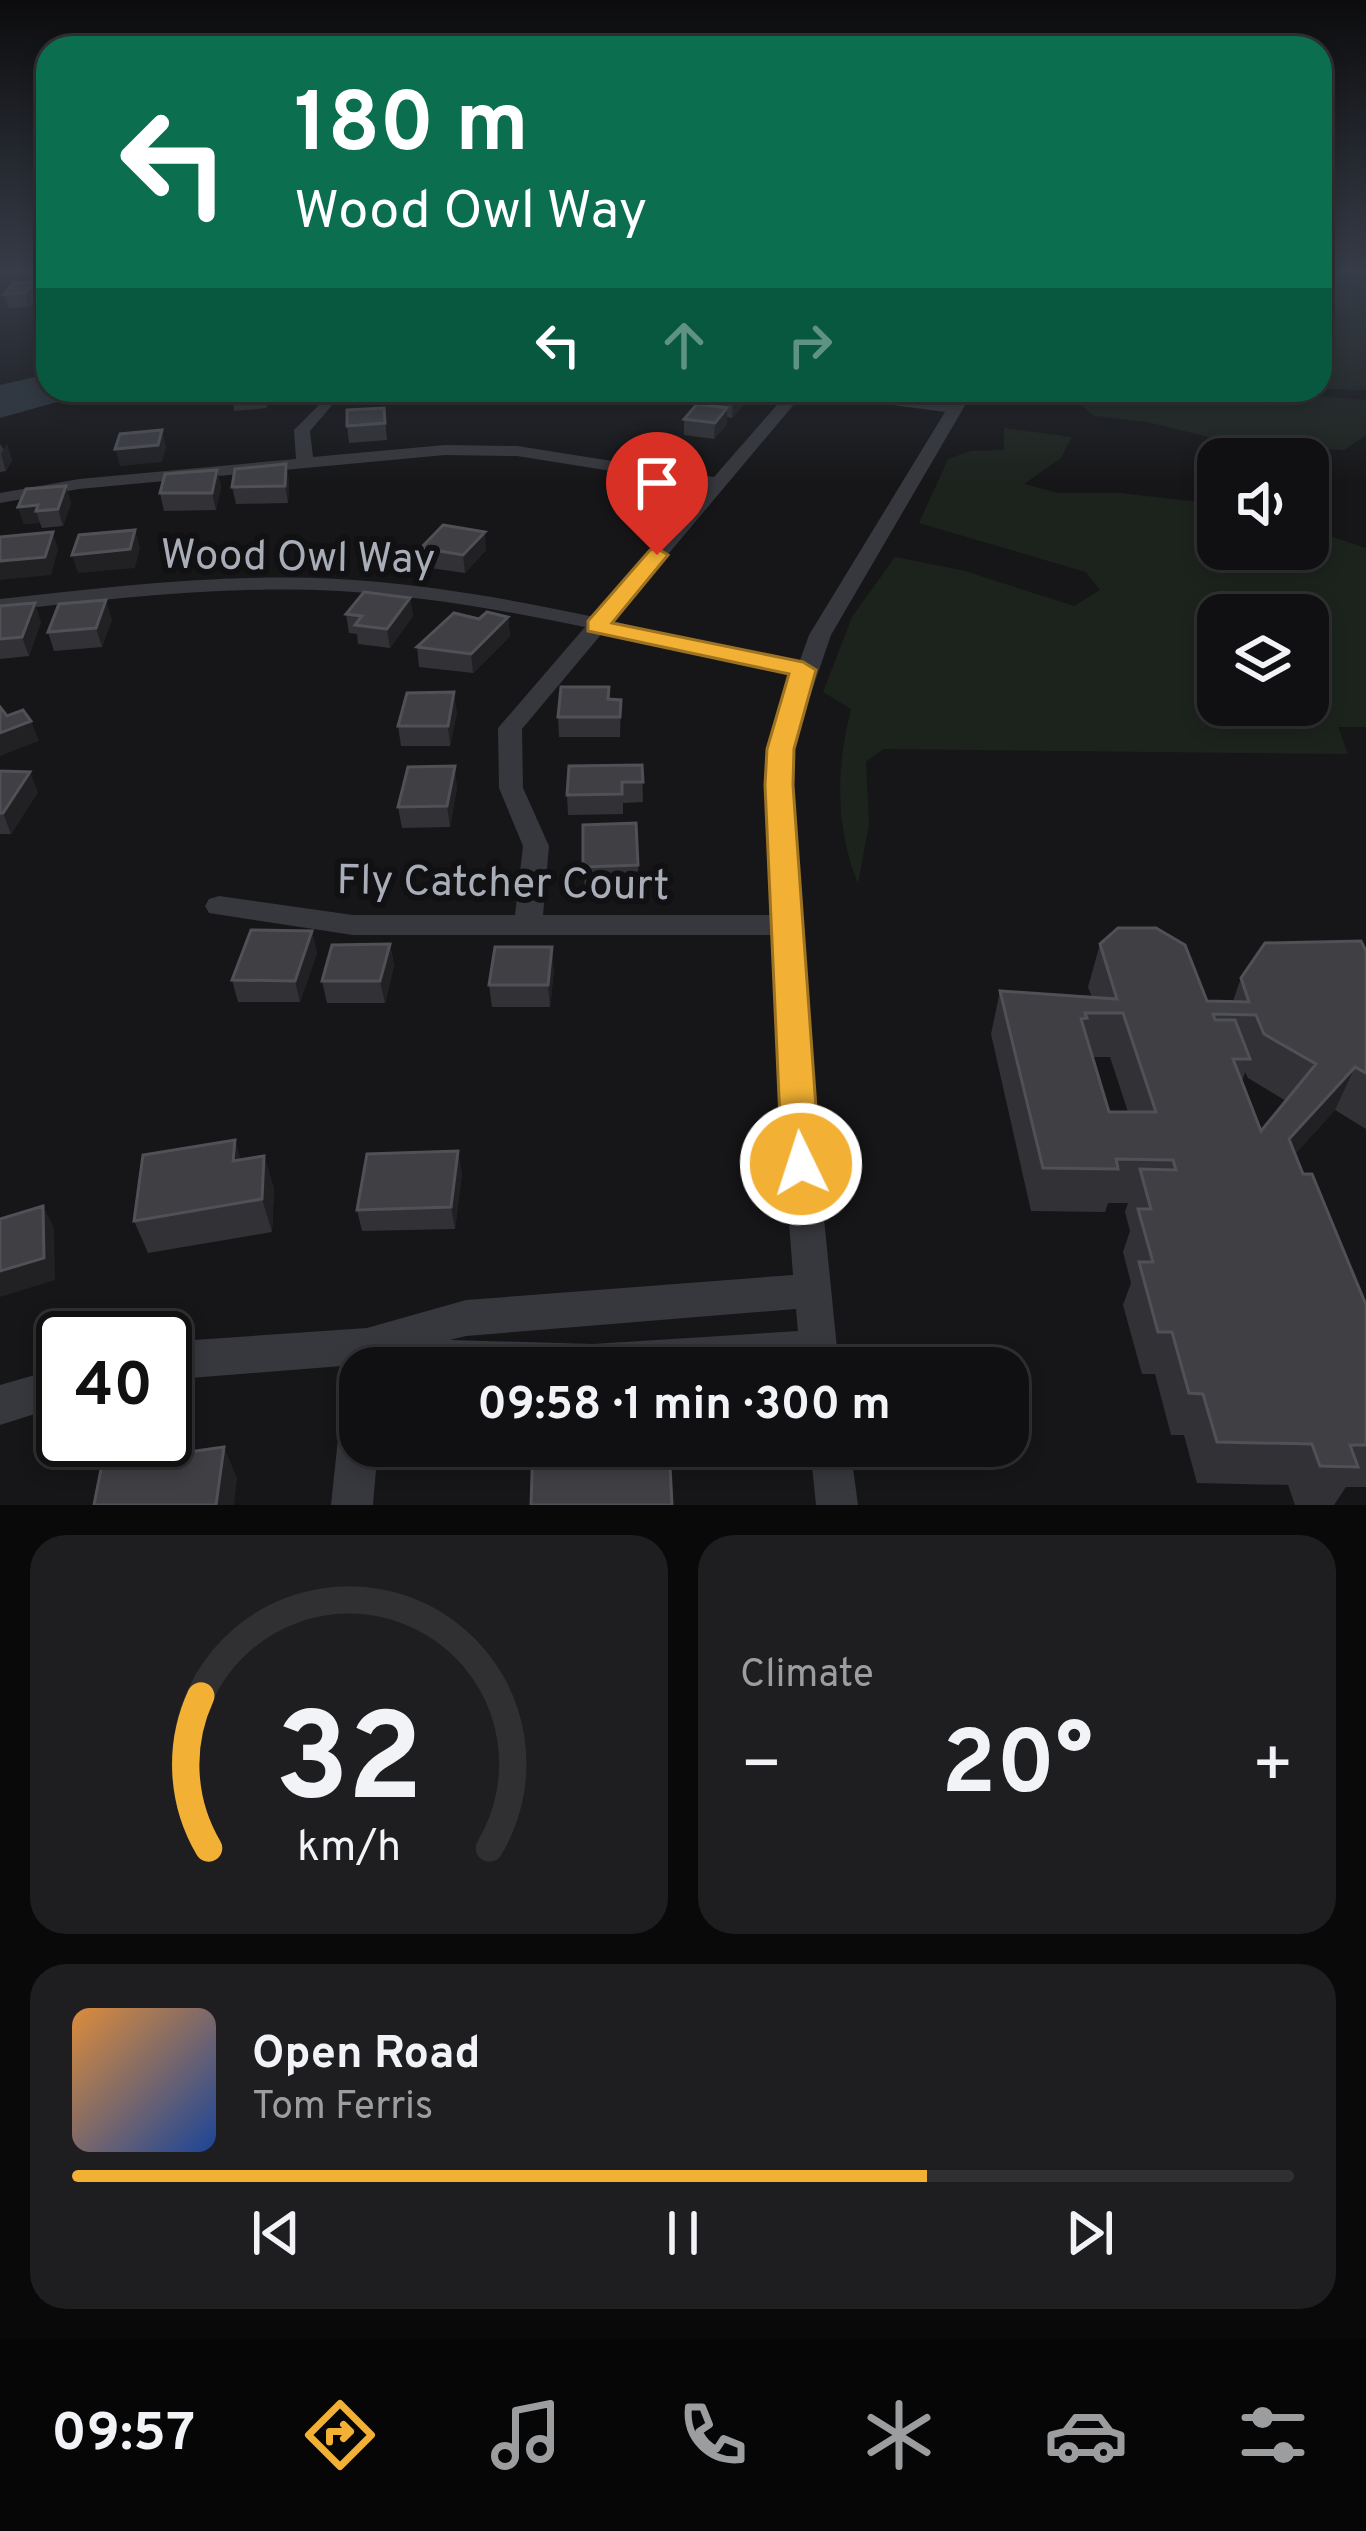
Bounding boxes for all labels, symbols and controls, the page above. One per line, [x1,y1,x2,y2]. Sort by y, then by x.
text: 180 m [294,75,529,181]
icon: left [96,84,252,240]
text: Wood Owl Way [294,179,647,248]
icon: left [525,312,591,378]
icon: ahead [651,312,717,378]
icon: right [777,312,843,378]
pin [606,432,708,555]
map controls [1197,438,1329,726]
button: sound [1197,438,1329,570]
icon: arrive [624,450,690,516]
street label: Wood Owl Way [160,531,436,588]
button: layers [1197,594,1329,726]
street label: Fly Catcher Court [336,856,670,915]
position arrow [738,1101,864,1227]
speed limit sign: 40 [36,1311,192,1467]
text: 09:58 · 1 min · 300 m [477,1378,891,1435]
text: Climate [740,1652,874,1701]
text: 32 [275,1687,423,1845]
text: 20° [941,1712,1093,1825]
text: − [740,1727,783,1810]
text: + [1251,1727,1294,1810]
text: km/h [297,1821,401,1875]
text: Open Road [252,2027,480,2084]
text: Tom Ferris [252,2084,433,2133]
icon: previous [243,2200,309,2266]
icon: pause [650,2200,716,2266]
icon: next [1057,2200,1123,2266]
icon: directions [298,2393,382,2477]
icon: music [484,2393,568,2477]
icon: phone [671,2393,755,2477]
icon: climate [857,2393,941,2477]
icon: car [1044,2393,1128,2477]
icon: filters [1231,2393,1315,2477]
text: 09:57 [51,2401,195,2470]

